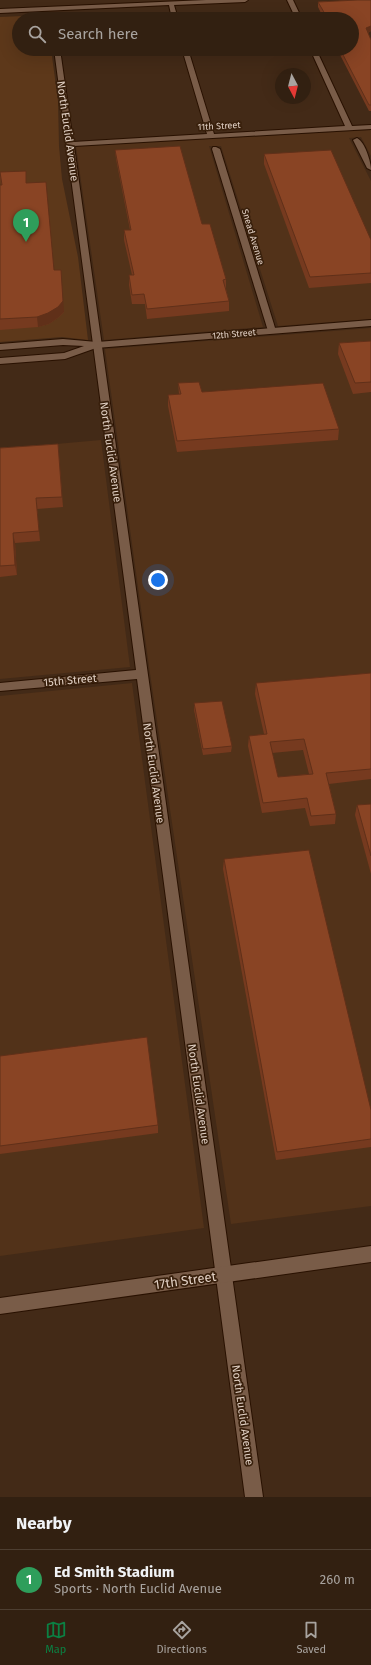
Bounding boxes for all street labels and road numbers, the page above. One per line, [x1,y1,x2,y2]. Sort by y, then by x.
street label: North Euclid Avenue [54,80,81,182]
street label: 11th Street [197,120,241,132]
street label: Snead Avenue [240,208,266,266]
street label: 12th Street [212,327,257,341]
street label: North Euclid Avenue [97,401,124,503]
street label: 15th Street [43,672,97,689]
street label: North Euclid Avenue [140,722,167,824]
street label: North Euclid Avenue [185,1043,212,1145]
street label: 17th Street [153,1269,217,1292]
street label: North Euclid Avenue [229,1364,256,1466]

